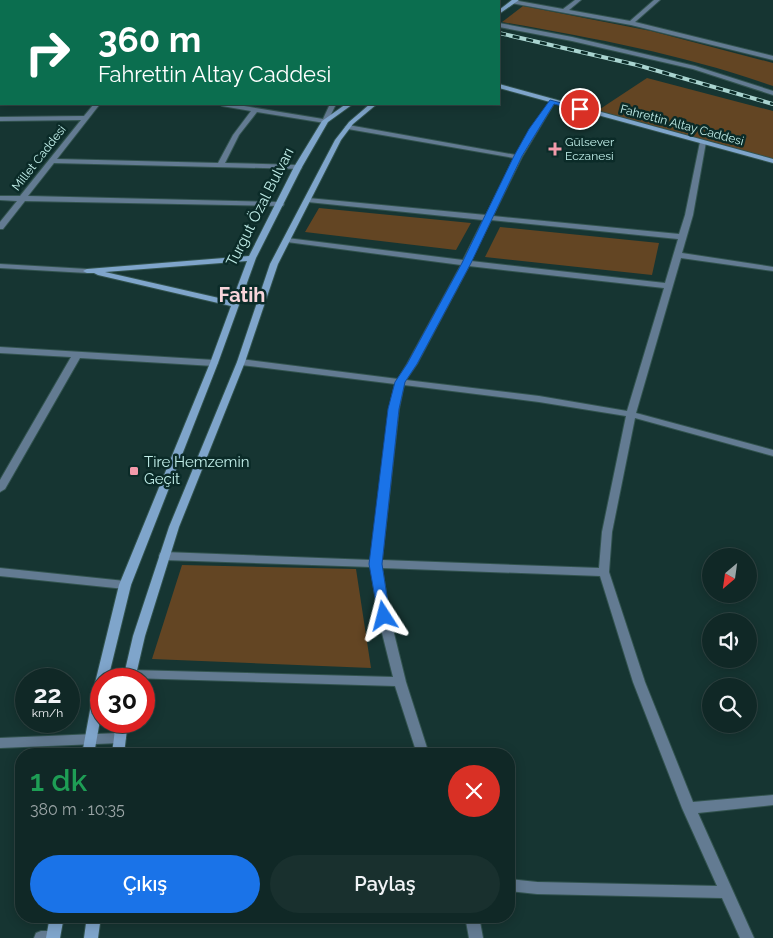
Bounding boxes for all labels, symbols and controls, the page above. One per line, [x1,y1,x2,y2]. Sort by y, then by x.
text: 360 m [98,19,201,60]
icon: right [15,20,80,85]
text: Fahrettin Altay Caddesi [98,61,331,87]
pin [559,88,601,130]
icon: arrive [566,95,594,123]
street label: Fahrettin Altay Caddesi [619,102,745,148]
street label: Millet Caddesi [9,123,69,193]
place label: Gülsever Eczanesi [565,135,615,163]
marker: Gülsever Eczanesi [549,143,561,155]
street label: Turgut Özal Bulvarı [221,144,298,269]
district label: Fatih [219,283,265,307]
place label: Tire Hemzemin Geçit [144,453,249,488]
marker: Tire Hemzemin Geçit [128,465,140,477]
north arrow [702,548,758,602]
map controls [702,548,757,733]
position arrow [357,589,409,641]
button: sound [702,613,757,668]
speed limit sign: 30 [90,668,155,733]
button: search [702,678,757,733]
text: 22 [33,679,62,709]
text: km/h [32,706,63,720]
text: 1 dk [30,763,87,798]
button: close [448,765,500,817]
text: 380 m · 10:35 [30,800,125,819]
button: Çıkış [30,855,260,913]
button: Paylaş [270,855,500,913]

